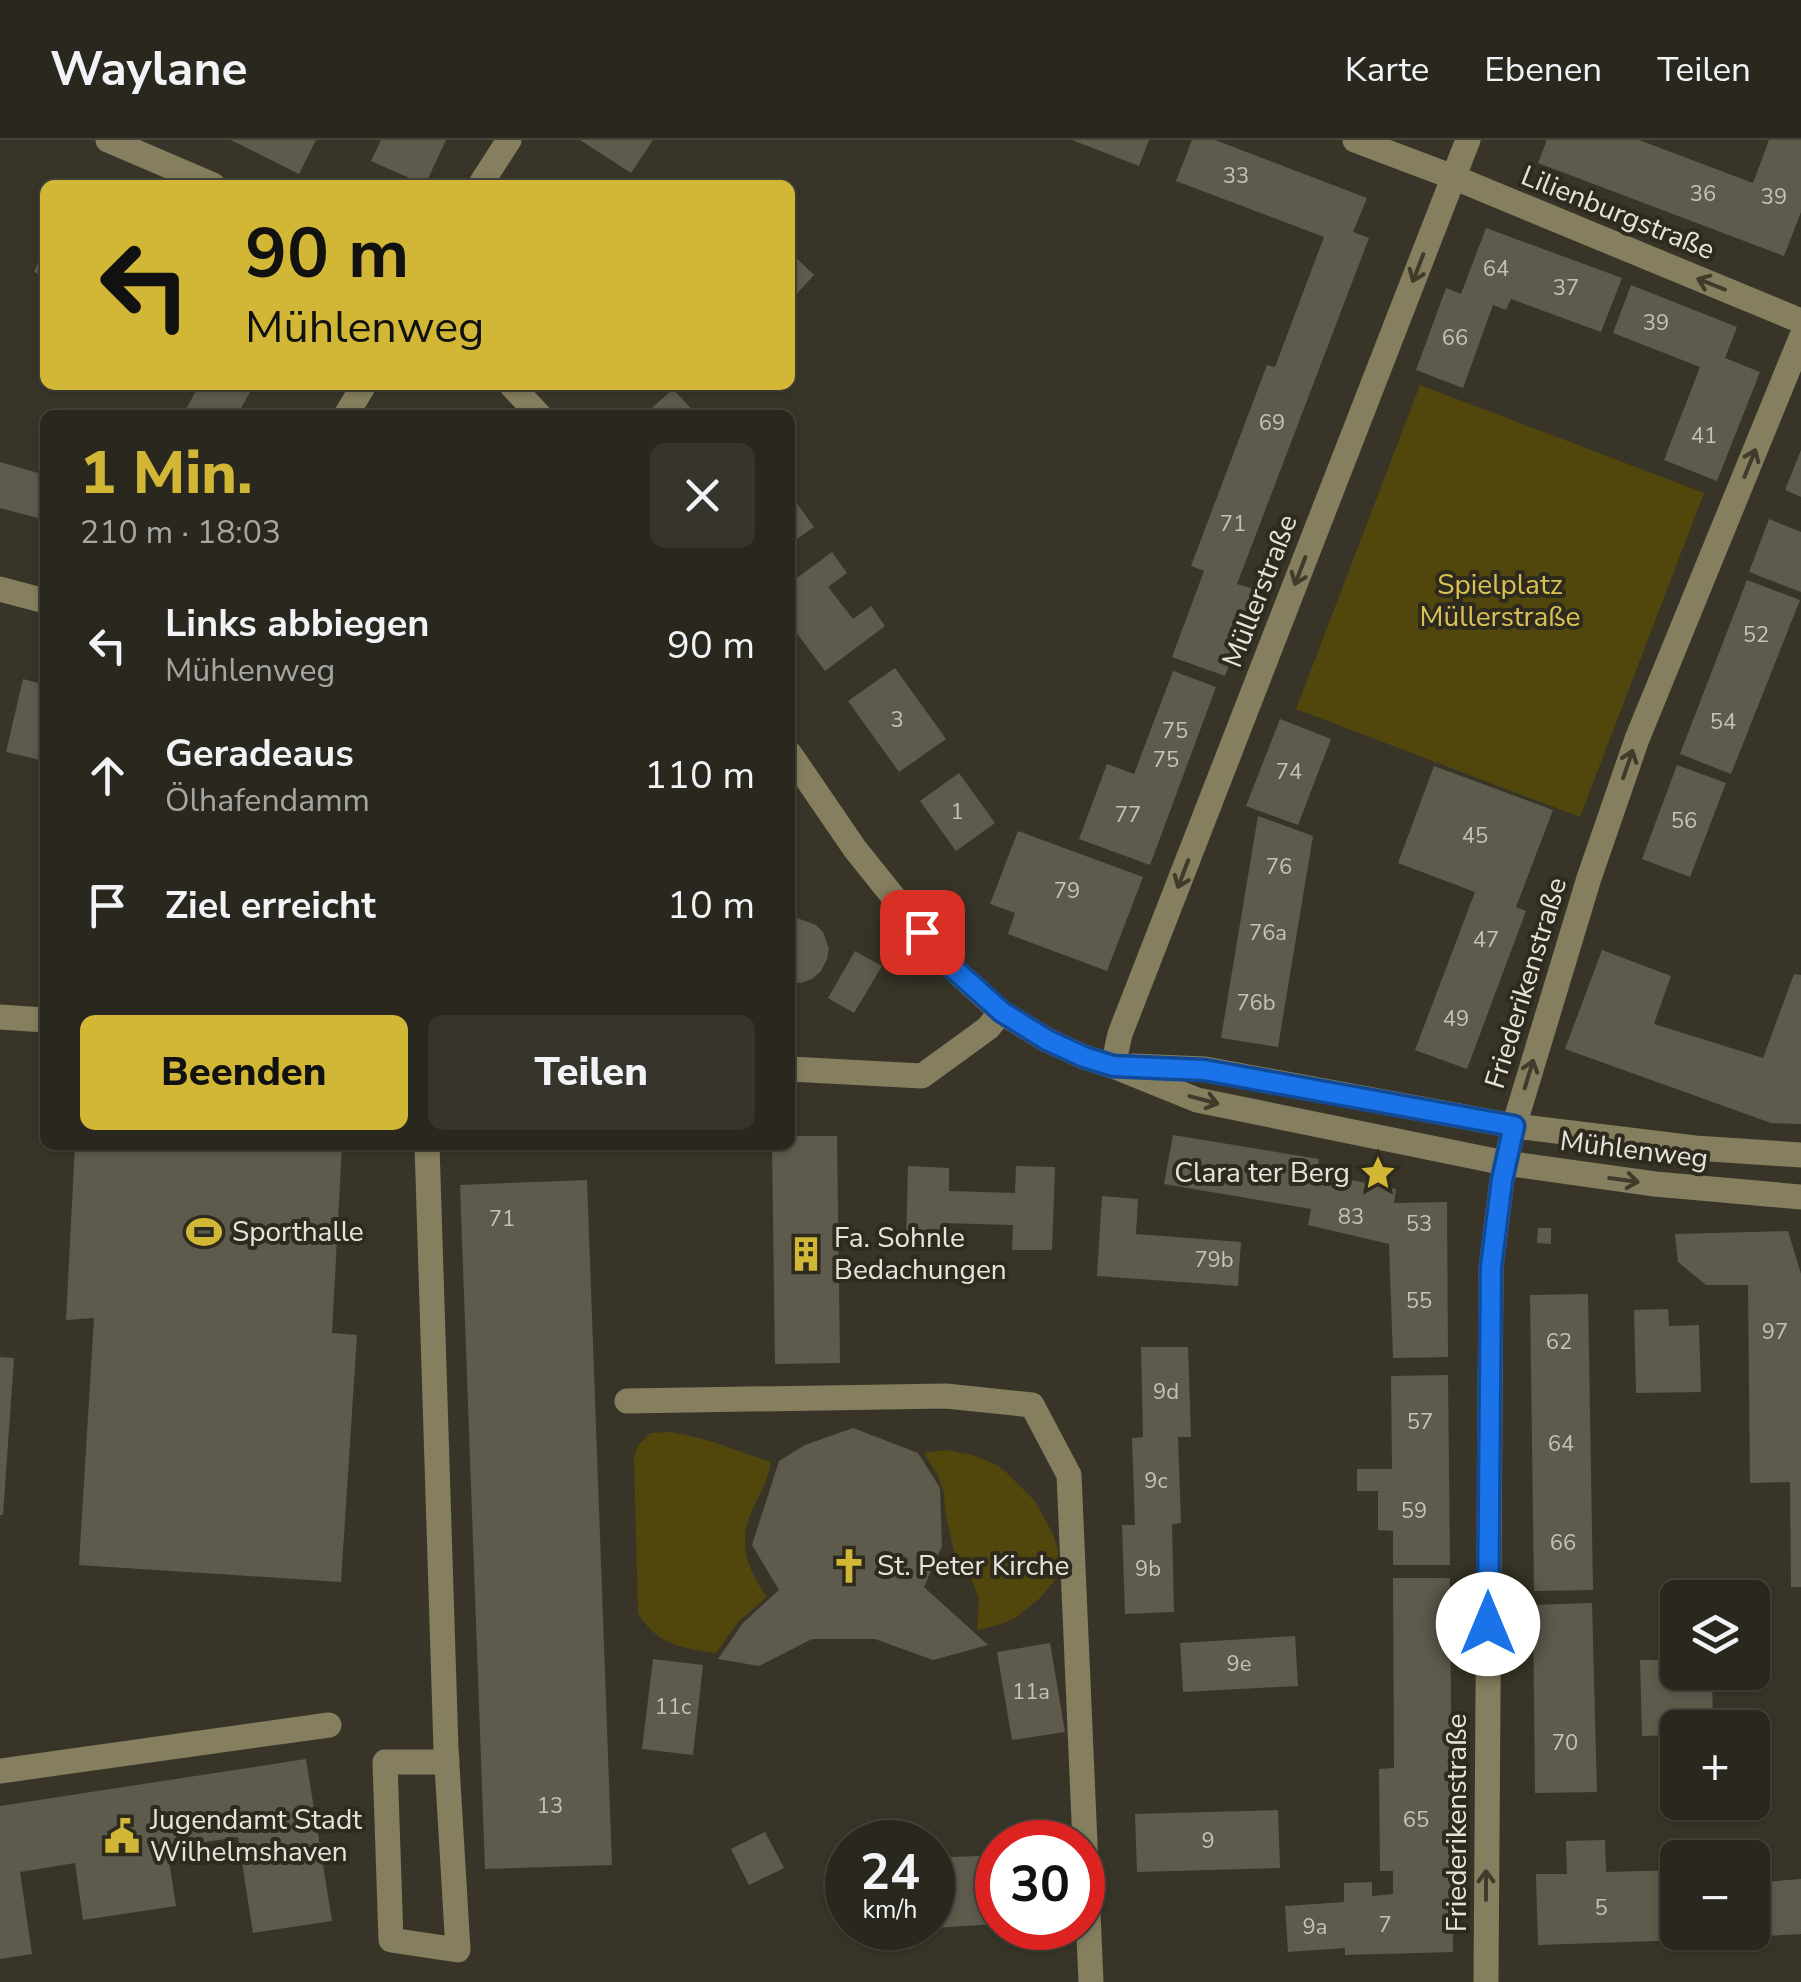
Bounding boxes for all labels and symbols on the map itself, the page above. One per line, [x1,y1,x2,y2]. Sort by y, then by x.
street label: Lilienburgstraße [1516,157,1720,269]
house number: 33 [1223,161,1249,191]
house number: 36 [1690,179,1716,209]
house number: 39 [1761,182,1787,212]
one-way arrow [1408,252,1426,283]
house number: 64 [1483,254,1509,284]
house number: 37 [1553,273,1579,303]
one-way arrow [1696,273,1727,291]
house number: 39 [1643,308,1669,338]
house number: 66 [1442,323,1468,353]
house number: 69 [1259,408,1285,438]
house number: 41 [1691,421,1717,451]
one-way arrow [1742,448,1760,479]
street label: Müllerstraße [1213,509,1307,673]
house number: 71 [1220,509,1246,539]
one-way arrow [1290,555,1308,586]
park label: Spielplatz Müllerstraße [1420,566,1580,636]
house number: 52 [1743,620,1769,650]
house number: 3 [890,705,904,735]
house number: 54 [1710,707,1736,737]
house number: 75 [1162,716,1188,746]
house number: 75 [1153,745,1179,775]
one-way arrow [1621,749,1639,781]
house number: 74 [1276,757,1302,787]
house number: 1 [950,797,964,827]
house number: 77 [1115,800,1141,830]
house number: 56 [1671,806,1697,836]
house number: 45 [1462,821,1488,851]
house number: 76 [1266,852,1292,882]
one-way arrow [1172,858,1190,889]
street label: Friederikenstraße [1476,873,1576,1093]
house number: 79 [1054,876,1080,906]
pin [880,890,965,975]
house number: 76a [1249,918,1287,948]
house number: 47 [1473,925,1499,955]
house number: 76b [1236,988,1276,1018]
house number: 49 [1443,1004,1469,1034]
one-way arrow [1521,1059,1539,1090]
one-way arrow [1188,1092,1219,1111]
street label: Mühlenweg [1558,1122,1710,1178]
place label: Clara ter Berg [1174,1154,1350,1192]
place icon: Clara ter Berg [1359,1154,1397,1192]
one-way arrow [1607,1171,1640,1190]
house number: 83 [1338,1202,1364,1232]
house number: 71 [489,1204,515,1234]
house number: 53 [1406,1209,1432,1239]
sports icon: Sporthalle [185,1213,223,1251]
place label: Sporthalle [232,1213,364,1251]
place label: Fa. Sohnle Bedachungen [834,1219,1007,1289]
building icon: Fa. Sohnle Bedachungen [787,1235,825,1273]
house number: 79b [1194,1245,1234,1275]
house number: 55 [1406,1286,1432,1316]
house number: 97 [1762,1317,1788,1347]
house number: 62 [1546,1327,1572,1357]
house number: 9d [1153,1377,1179,1407]
house number: 57 [1407,1407,1433,1437]
house number: 64 [1548,1429,1574,1459]
house number: 9c [1144,1466,1168,1496]
house number: 59 [1401,1496,1427,1526]
house number: 66 [1550,1528,1576,1558]
church icon: St. Peter Kirche [830,1547,868,1585]
place label: St. Peter Kirche [877,1547,1069,1585]
house number: 9b [1135,1554,1161,1584]
position arrow [1436,1572,1540,1676]
house number: 9e [1227,1649,1251,1679]
house number: 11a [1012,1677,1050,1707]
house number: 11c [655,1692,691,1722]
street label: Friederikenstraße [1438,1714,1476,1932]
house number: 70 [1552,1728,1578,1758]
house number: 13 [537,1791,563,1821]
place label: Jugendamt Stadt Wilhelmshaven [149,1801,362,1871]
house number: 65 [1403,1805,1429,1835]
public building icon: Jugendamt Stadt Wilhelmshaven [103,1817,141,1855]
speed limit sign: 30 [975,1820,1105,1950]
house number: 9 [1201,1826,1215,1856]
one-way arrow [1476,1869,1496,1902]
house number: 5 [1594,1893,1608,1923]
house number: 7 [1378,1910,1392,1940]
house number: 9a [1303,1912,1327,1942]

